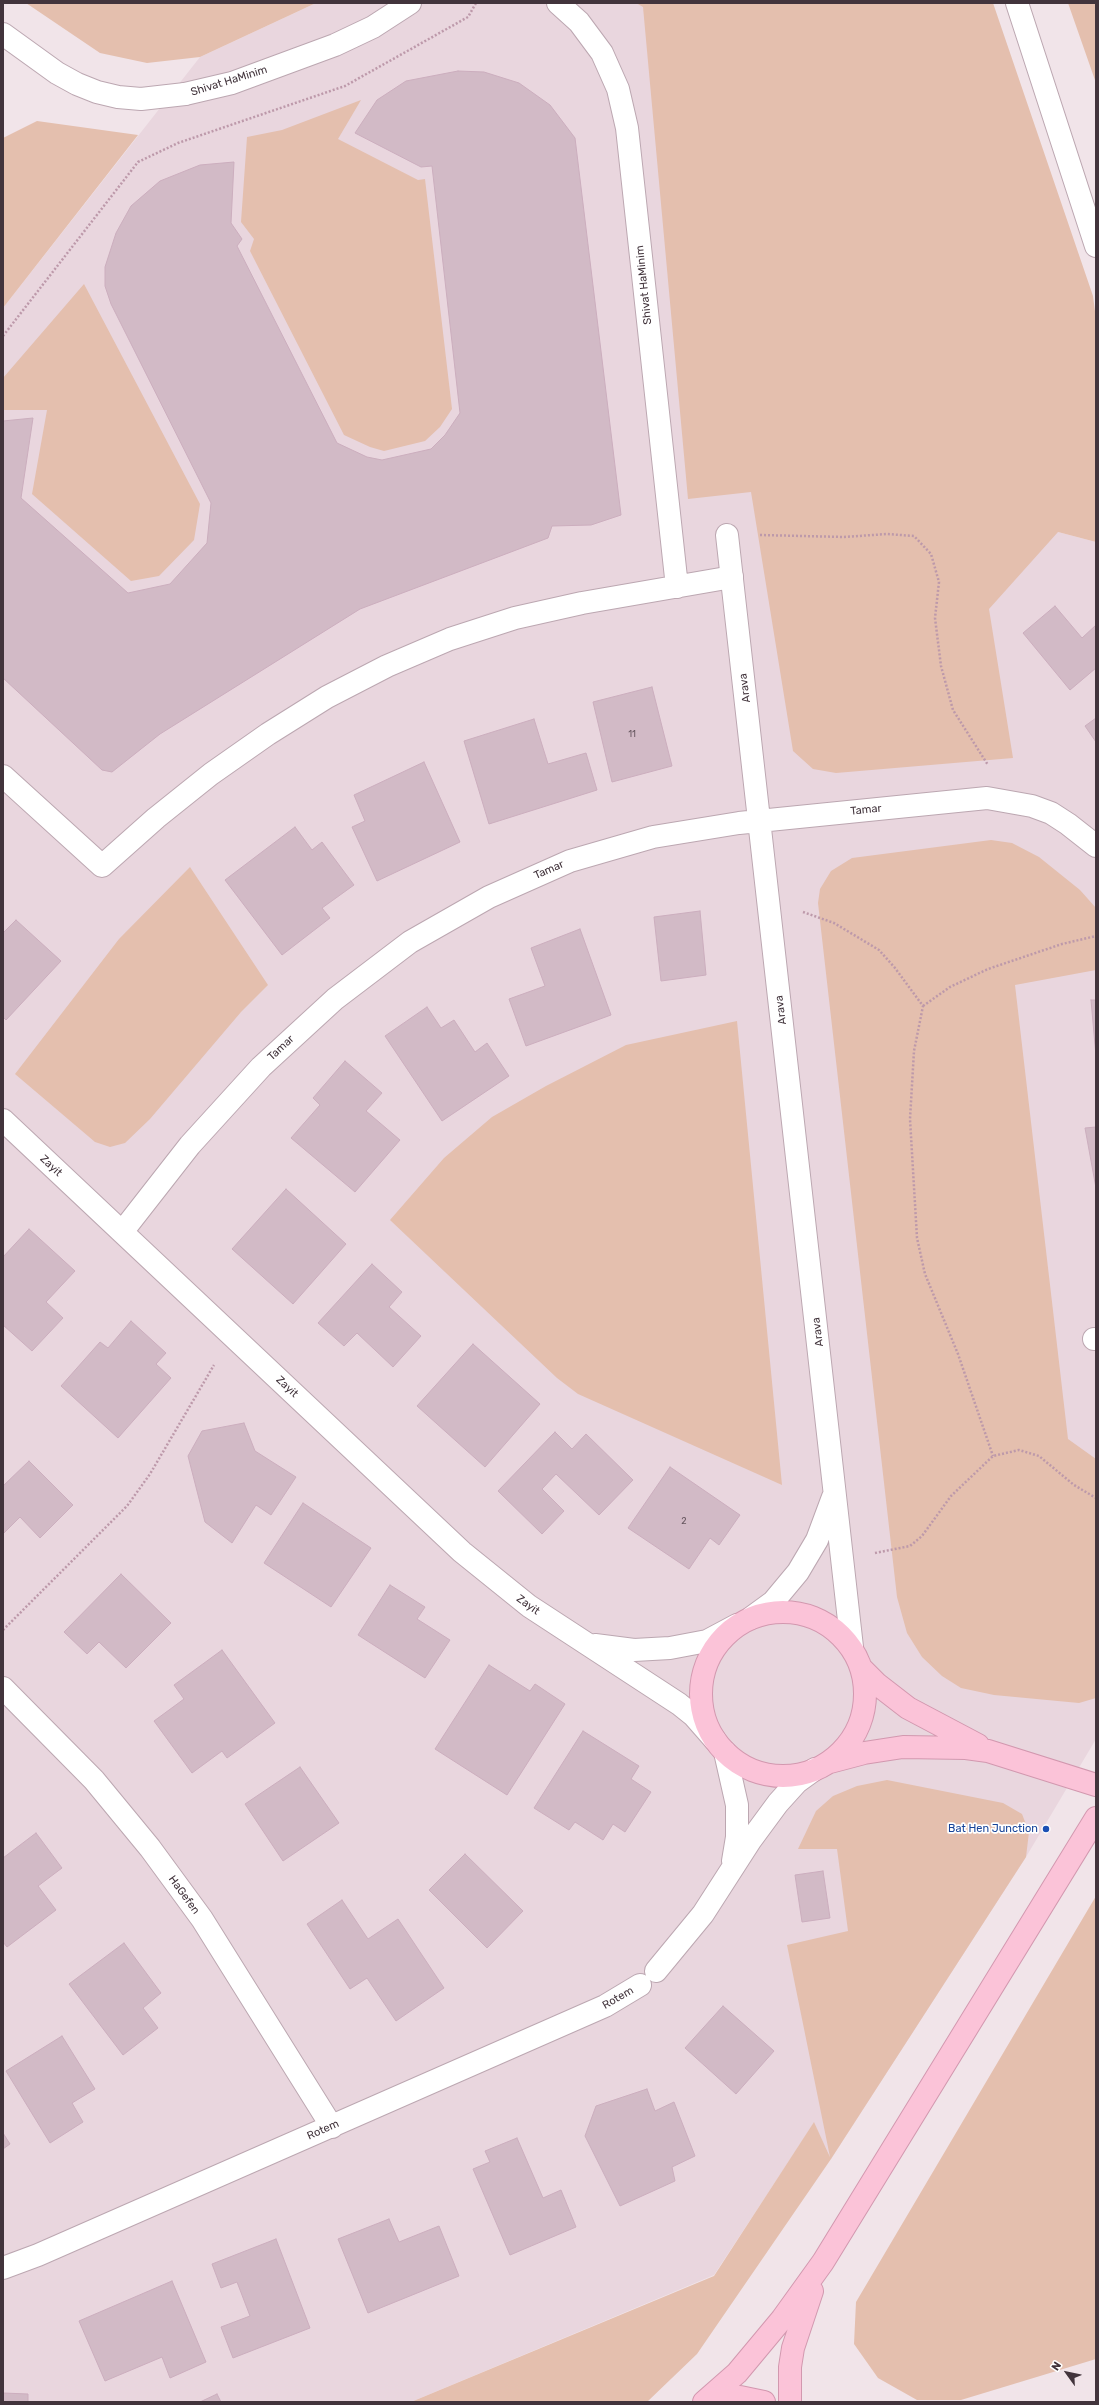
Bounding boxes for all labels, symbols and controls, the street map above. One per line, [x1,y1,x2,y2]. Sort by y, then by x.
street label: Shivat HaMinim [189,63,269,99]
street label: Shivat HaMinim [633,245,655,325]
street label: Arava [737,673,753,703]
house number: 11 [628,729,636,739]
street label: Tamar [850,802,882,818]
street label: Tamar [532,858,566,882]
street label: Arava [773,995,789,1025]
street label: Tamar [265,1032,297,1064]
street label: Zayit [37,1152,65,1180]
street label: Arava [810,1317,826,1347]
street label: Zayit [273,1373,301,1401]
house number: 2 [681,1516,687,1526]
street label: Zayit [514,1592,542,1618]
place label: Bat Hen Junction [948,1822,1038,1836]
marker: Bat Hen Junction [1041,1824,1051,1834]
street label: HaGefen [166,1873,202,1917]
street label: Rotem [600,1984,636,2012]
street label: Rotem [305,2117,341,2143]
north arrow [1047,2353,1087,2393]
text: N [1049,2359,1064,2373]

